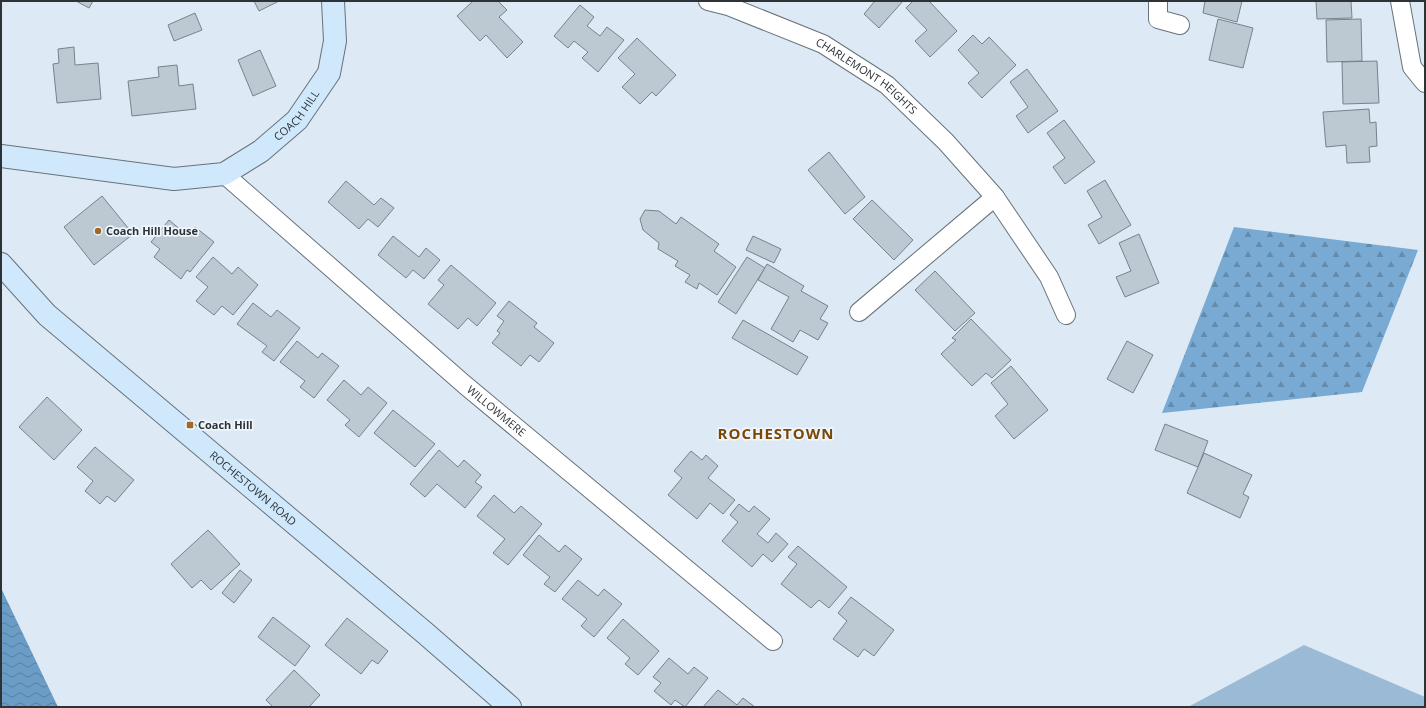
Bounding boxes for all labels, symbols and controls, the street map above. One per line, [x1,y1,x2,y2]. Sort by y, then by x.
street label: CHARLEMONT HEIGHTS [814,34,921,117]
street label: COACH HILL [270,87,322,144]
place label: Coach Hill House [106,223,198,238]
marker: Coach Hill House [93,226,103,236]
street label: WILLOWMERE [464,382,529,440]
place label: Coach Hill [198,417,253,432]
marker: Coach Hill [185,420,195,430]
district label: ROCHESTOWN [718,423,834,443]
street label: ROCHESTOWN ROAD [207,447,300,529]

